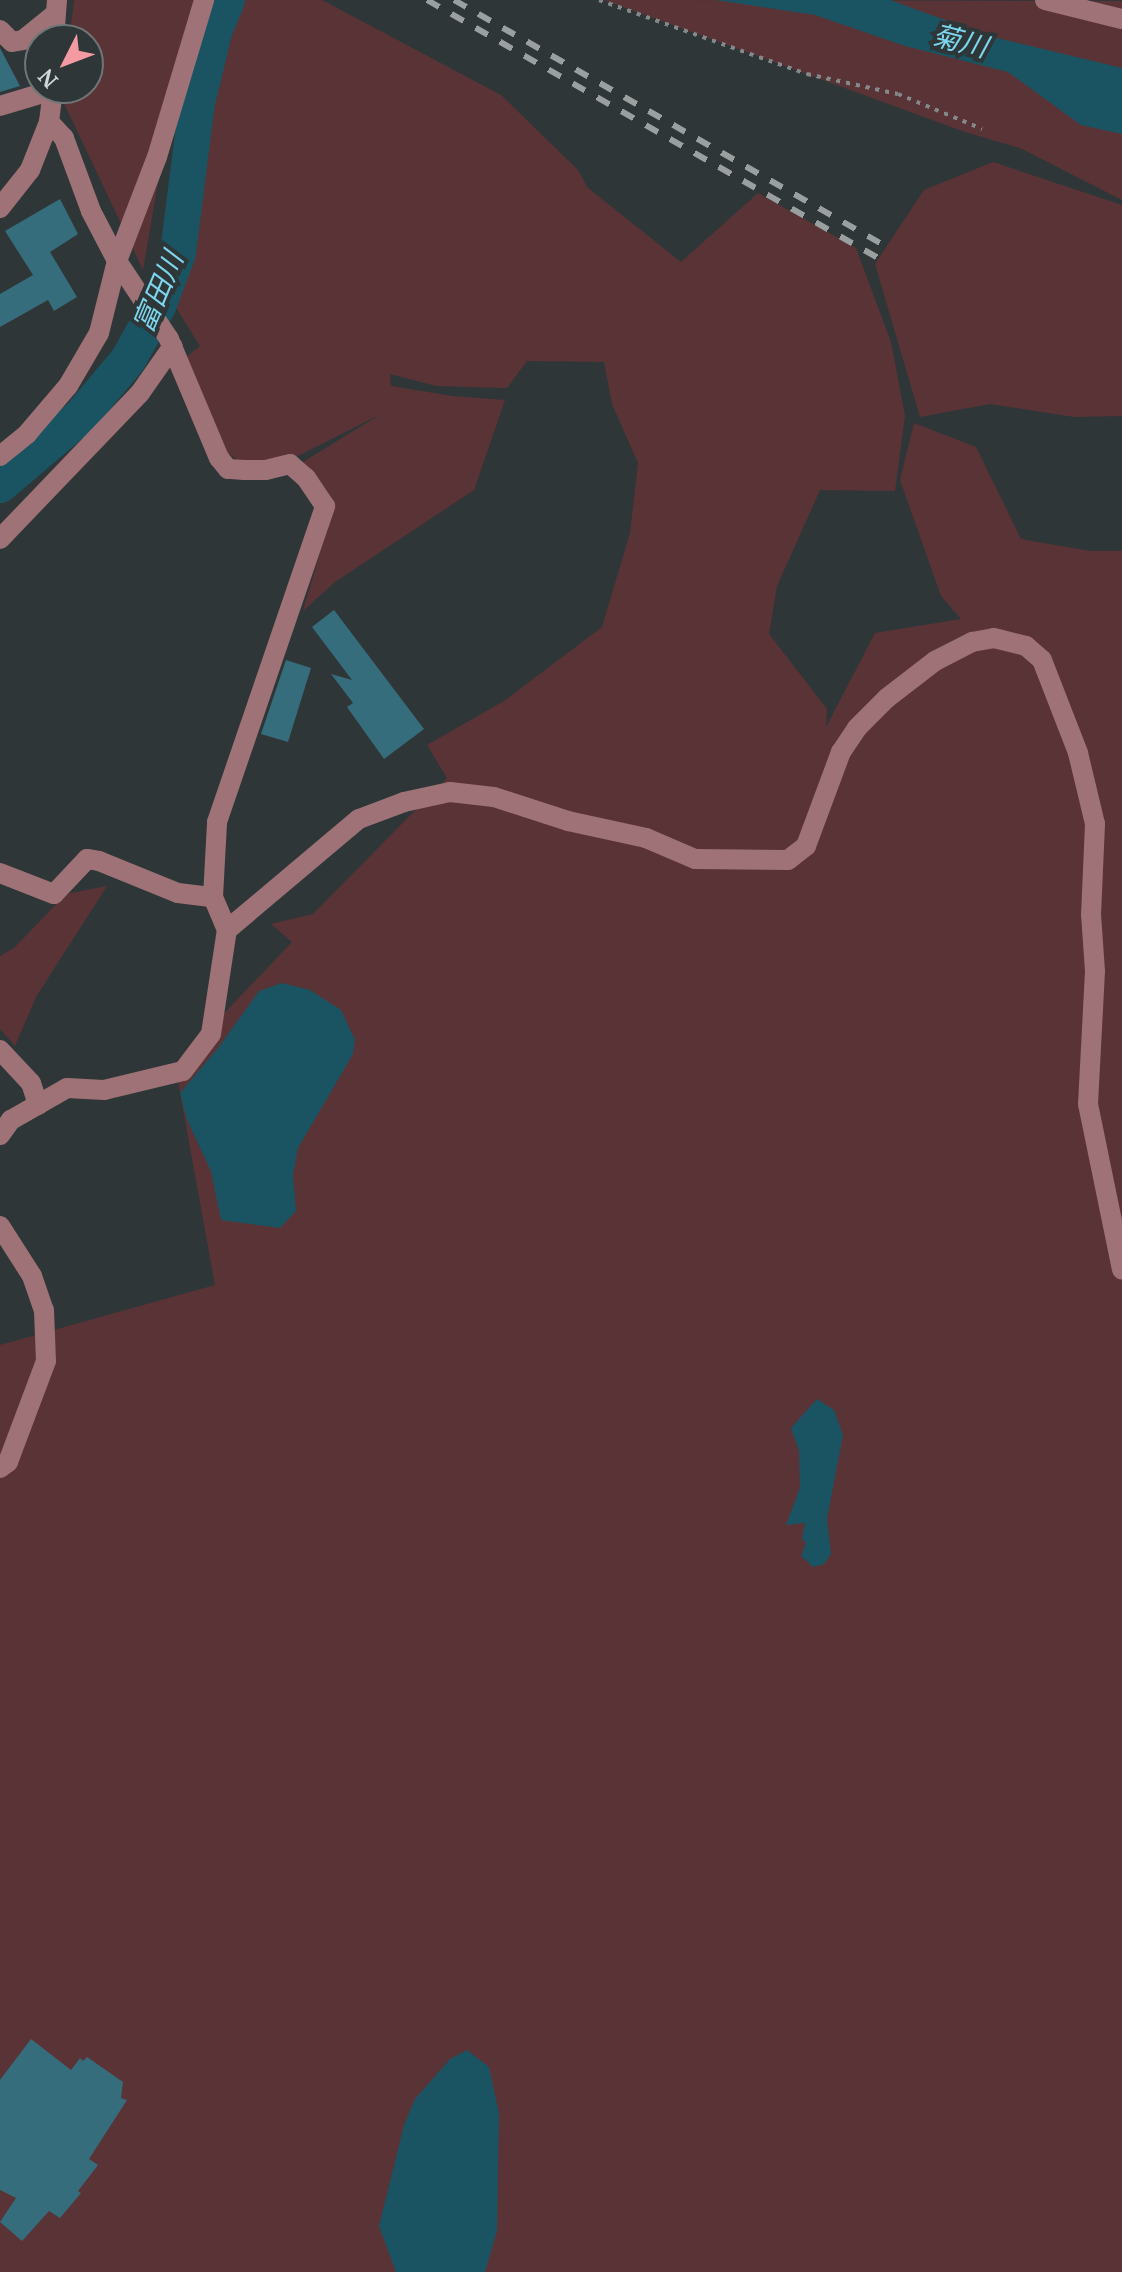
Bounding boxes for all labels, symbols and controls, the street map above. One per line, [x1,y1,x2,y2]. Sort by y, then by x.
water label: 菊川 [929,18,991,64]
north arrow [24,24,104,104]
text: N [31,63,64,95]
water label: 富田川 [126,247,190,337]

